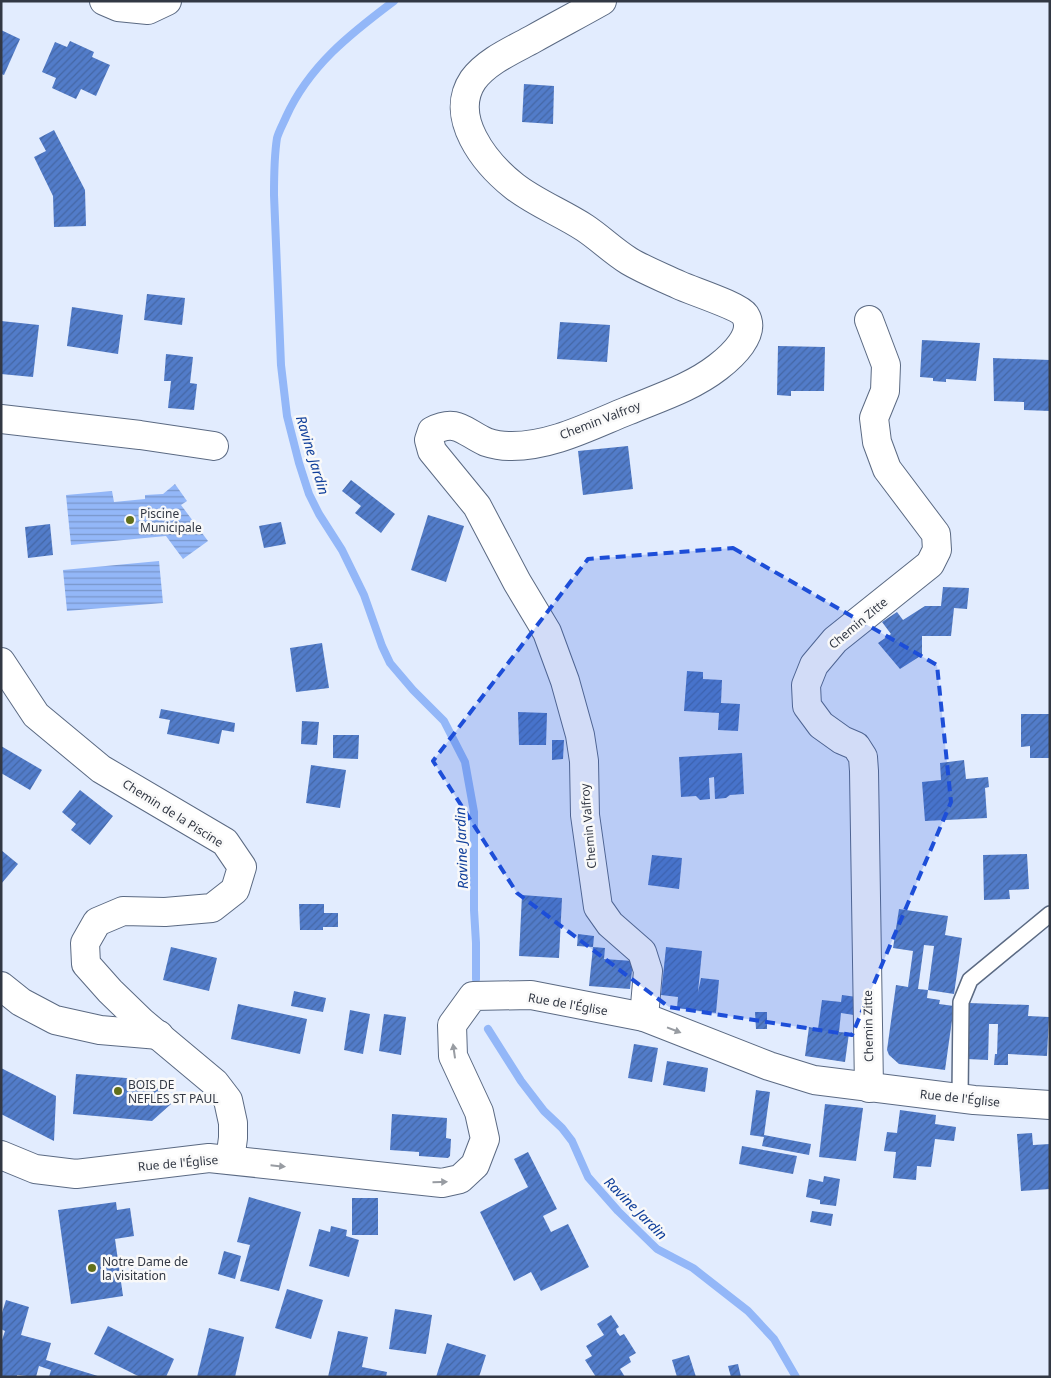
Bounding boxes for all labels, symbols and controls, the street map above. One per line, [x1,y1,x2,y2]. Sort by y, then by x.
street label: Chemin Valfroy [557,396,644,443]
water label: Ravine Jardin [292,413,334,497]
place label: Piscine Municipale [140,505,202,536]
marker: Piscine Municipale [124,514,136,526]
street label: Chemin Zitte [825,593,891,653]
street label: Chemin de la Piscine [119,775,227,851]
street label: Chemin Valfroy [576,782,600,869]
water label: Ravine Jardin [450,807,472,889]
street label: Rue de l'Église [527,989,609,1019]
street label: Chemin Zitte [859,990,877,1062]
one-way arrow [666,1026,681,1034]
one-way arrow [450,1043,458,1059]
place label: BOIS DE NEFLES ST PAUL [128,1076,218,1107]
marker: BOIS DE NEFLES ST PAUL [112,1085,124,1097]
street label: Rue de l'Église [919,1085,1001,1111]
street label: Rue de l'Église [137,1151,219,1175]
one-way arrow [271,1162,287,1170]
water label: Ravine Jardin [600,1172,672,1244]
one-way arrow [432,1177,448,1185]
place label: Notre Dame de la visitation [102,1253,188,1284]
marker: Notre Dame de la visitation [86,1262,98,1274]

